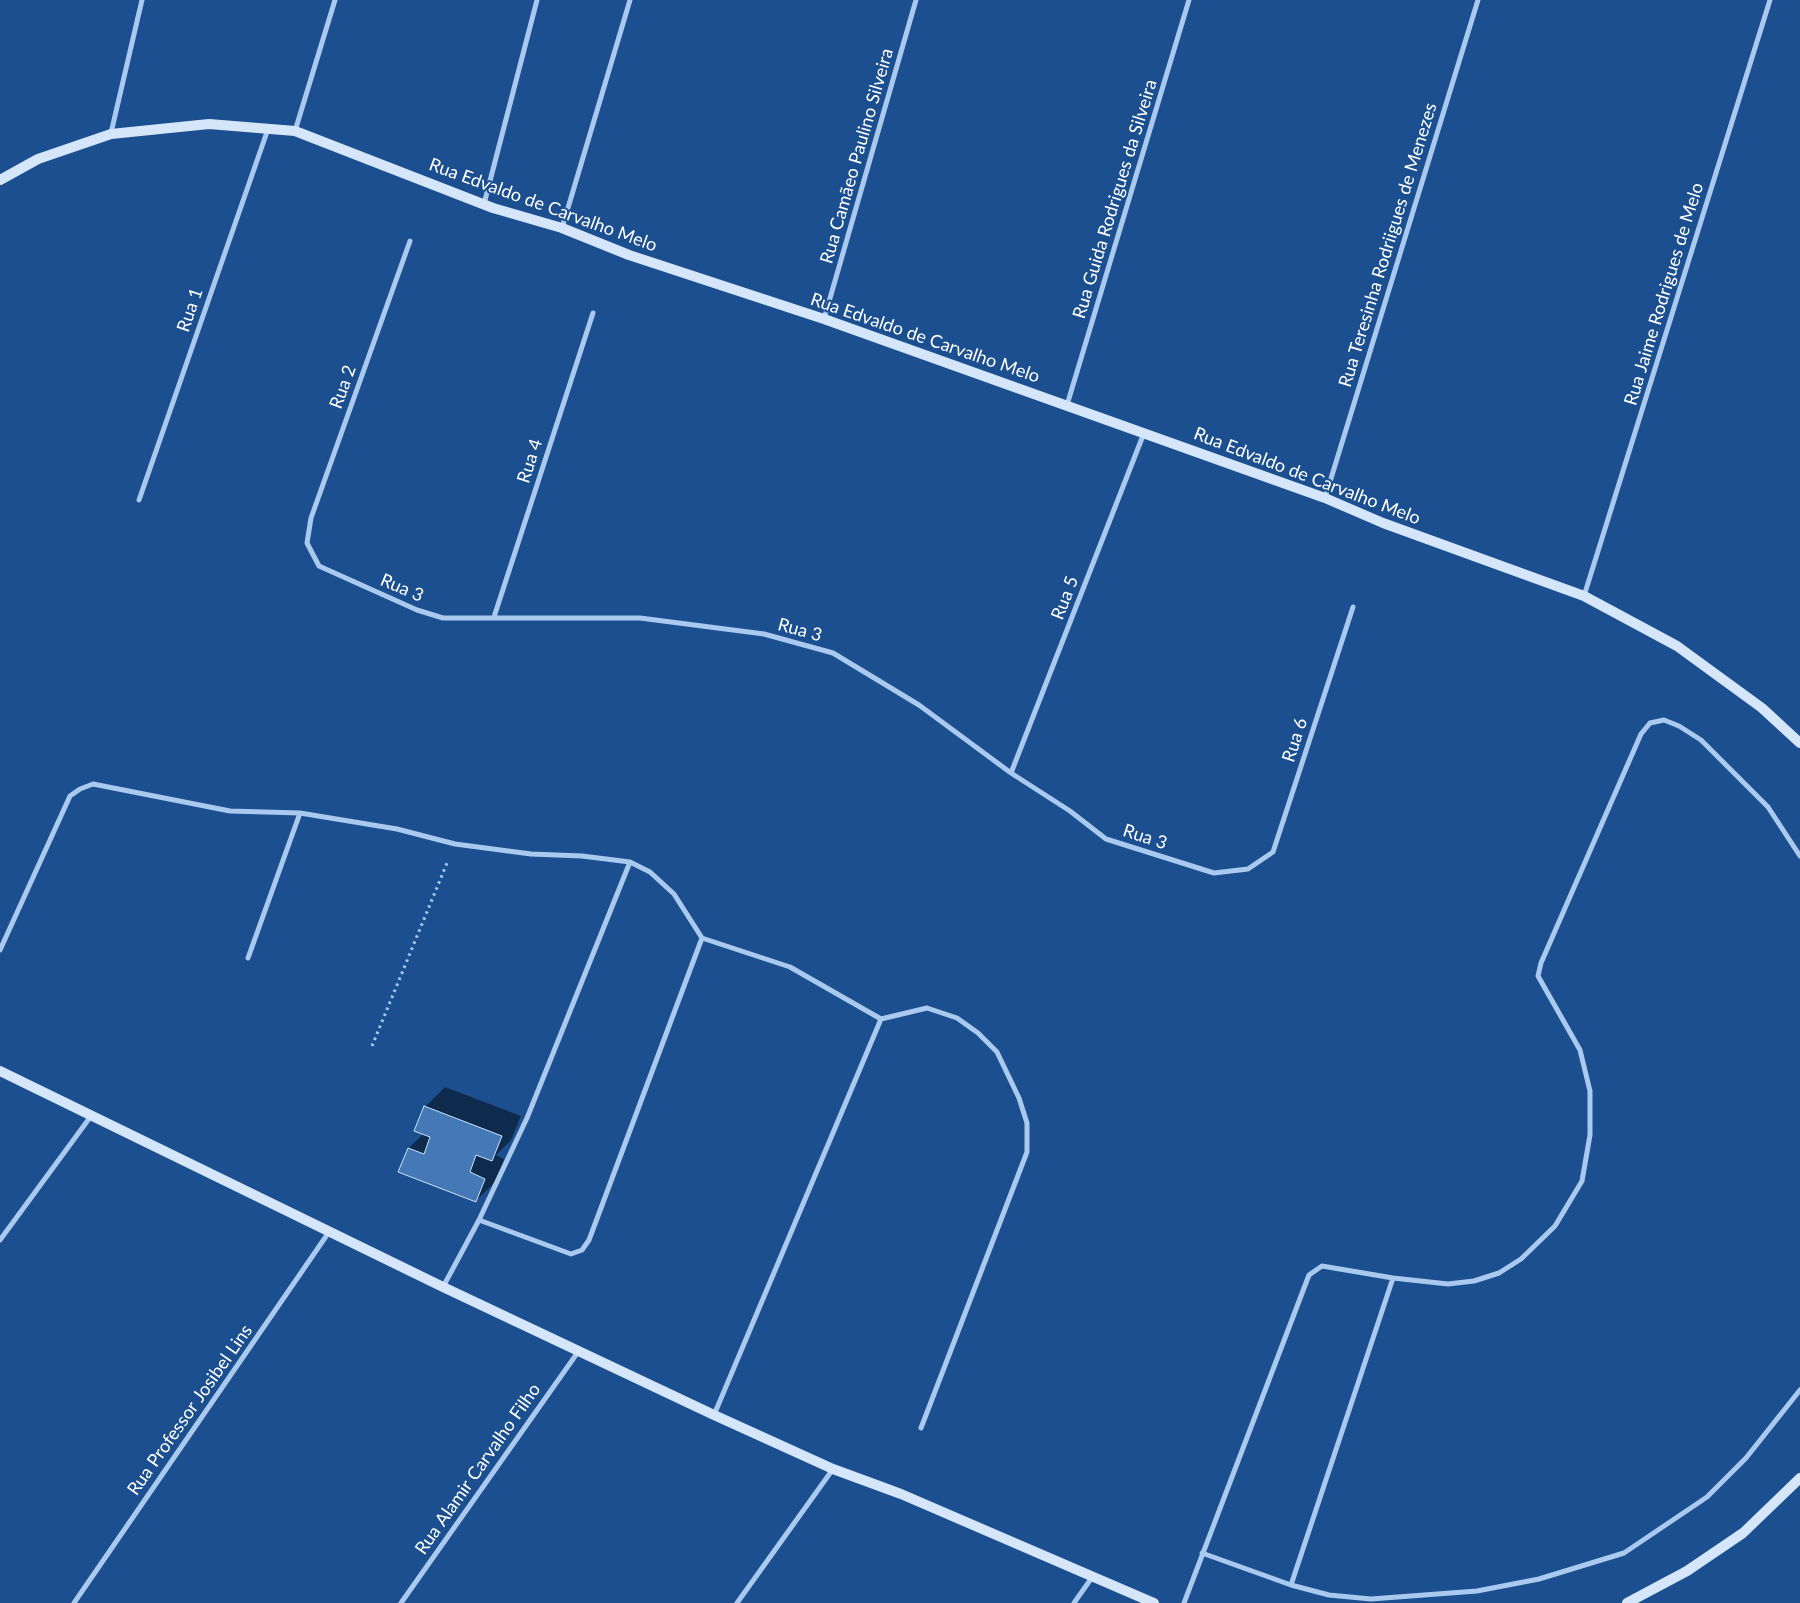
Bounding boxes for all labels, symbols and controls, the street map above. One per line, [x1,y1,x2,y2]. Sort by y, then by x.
street label: Rua Camãeo Paulino Silveira [816,46,898,266]
street label: Rua Guida Rodrigues da Silveira [1068,77,1162,321]
street label: Rua Teresinha Rodriigues de Menezes [1334,100,1442,390]
street label: Rua Edvaldo de Carvalho Melo [426,154,660,256]
street label: Rua Jaime Rodrigues de Melo [1620,180,1708,408]
street label: Rua 1 [172,285,208,335]
street label: Rua Edvaldo de Carvalho Melo [808,289,1042,387]
street label: Rua 2 [325,362,361,412]
street label: Rua Edvaldo de Carvalho Melo [1191,423,1423,529]
street label: Rua 4 [513,436,547,486]
street label: Rua 3 [377,569,427,607]
street label: Rua 5 [1047,573,1083,623]
street label: Rua 3 [776,614,824,646]
street label: Rua 6 [1278,715,1312,765]
street label: Rua 3 [1120,820,1170,854]
street label: Rua Professor Josibel Lins [123,1321,257,1499]
street label: Rua Alamir Carvalho Filho [411,1379,545,1559]

